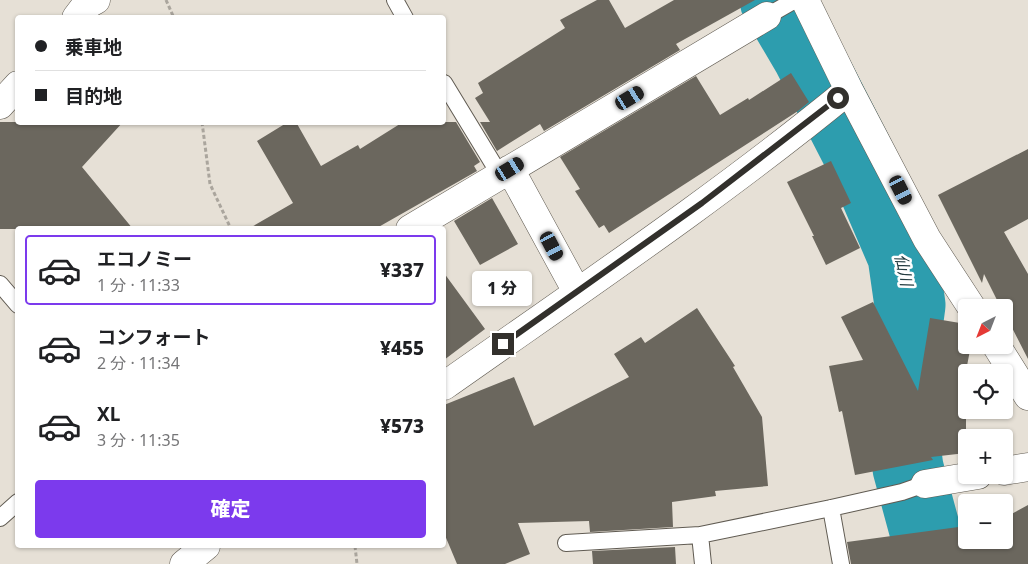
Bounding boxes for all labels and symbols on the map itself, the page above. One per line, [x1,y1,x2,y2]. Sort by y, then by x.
car [613,84,646,112]
route start [827,87,849,109]
car [493,155,526,183]
car [887,173,914,207]
car [538,229,565,263]
water label: 仙川 [890,252,919,290]
callout: 1 分 [473,272,533,306]
north arrow [958,299,1012,354]
route end [492,333,514,355]

